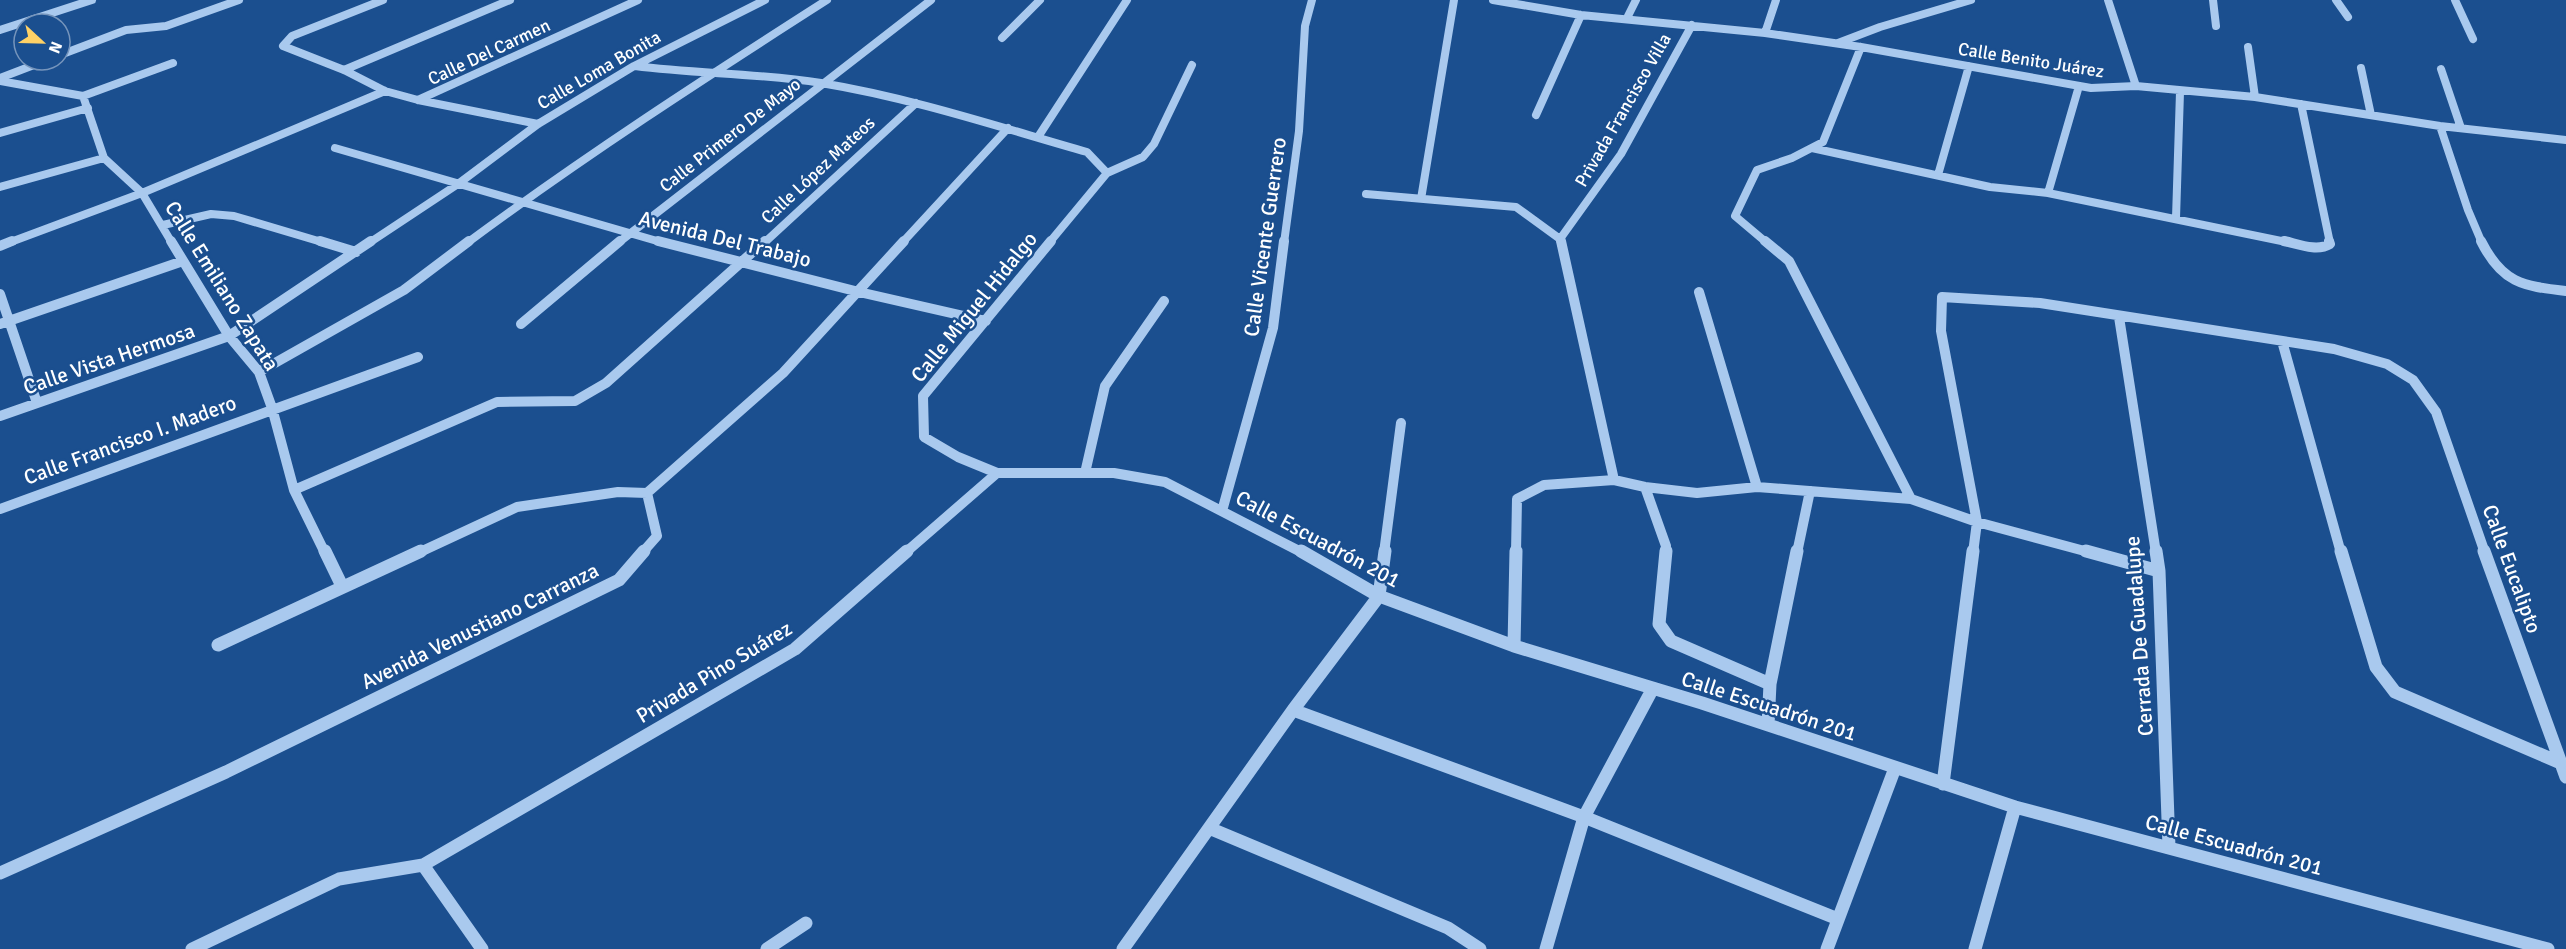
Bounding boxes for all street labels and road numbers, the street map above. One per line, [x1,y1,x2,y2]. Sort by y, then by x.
street label: Calle Del Carmen [424,14,554,90]
street label: Calle Loma Bonita [533,26,665,114]
street label: Privada Francisco Villa [1570,29,1676,191]
street label: Calle Benito Juárez [1956,38,2106,82]
street label: Calle Primero De Mayo [655,73,805,197]
street label: Calle López Mateos [756,112,880,228]
street label: Calle Vicente Guerrero [1238,136,1292,338]
street label: Calle Emiliano Zapata [159,196,285,376]
street label: Avenida Del Trabajo [636,205,814,273]
street label: Calle Miguel Hidalgo [905,226,1043,388]
street label: Calle Vista Hermosa [20,317,198,401]
street label: Calle Francisco I. Madero [20,389,240,491]
street label: Calle Escuadrón 201 [1231,485,1405,593]
street label: Calle Eucalipto [2477,501,2547,637]
street label: Cerrada De Guadalupe [2119,535,2159,737]
street label: Avenida Venustiano Carranza [357,557,603,695]
street label: Privada Pino Suárez [631,615,797,729]
street label: Calle Escuadrón 201 [1678,665,1860,747]
street label: Calle Escuadrón 201 [2142,809,2326,881]

